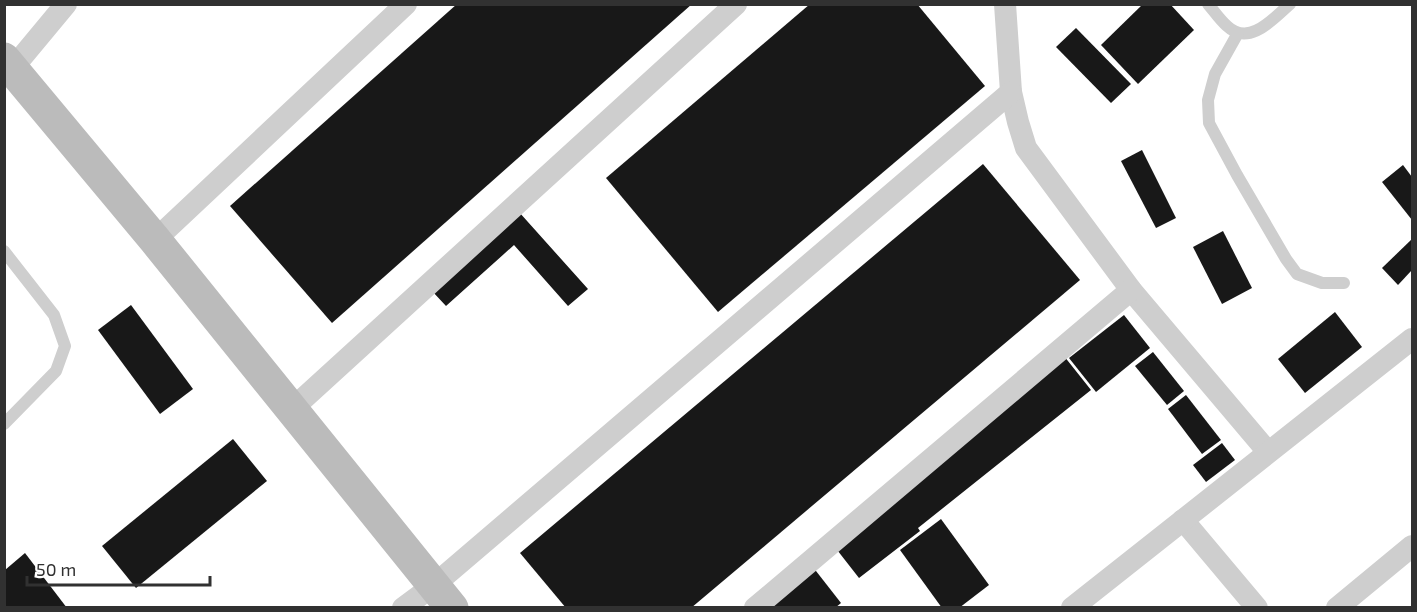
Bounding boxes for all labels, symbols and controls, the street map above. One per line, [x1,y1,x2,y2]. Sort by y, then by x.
scale bar [27,549,210,587]
text: 50 m [36,558,76,580]

